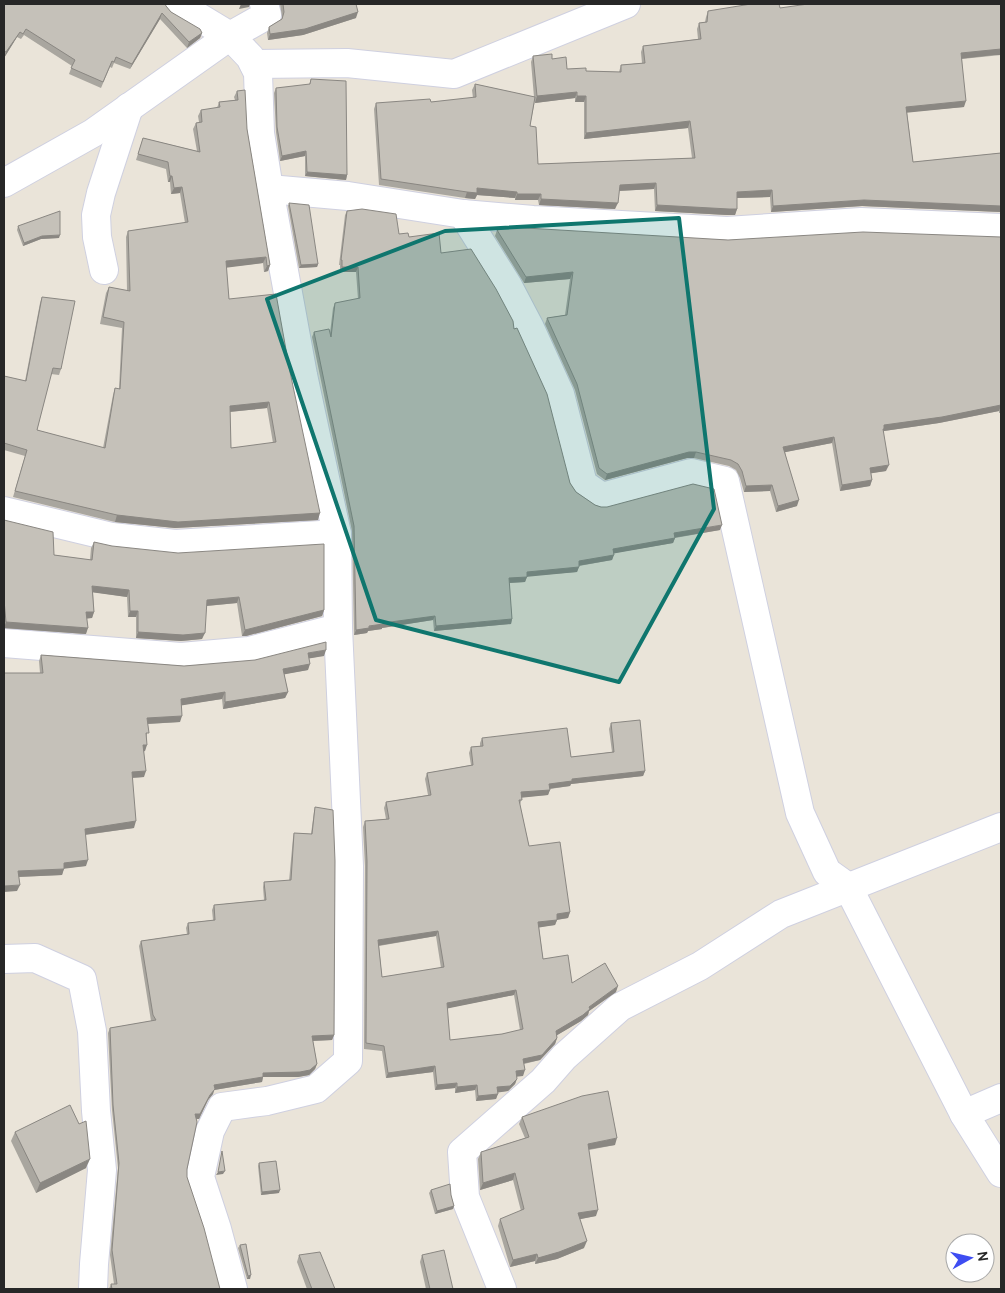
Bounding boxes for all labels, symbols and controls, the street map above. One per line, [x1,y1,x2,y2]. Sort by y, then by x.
north arrow [945,1233,995,1283]
text: N [972,1250,991,1263]

